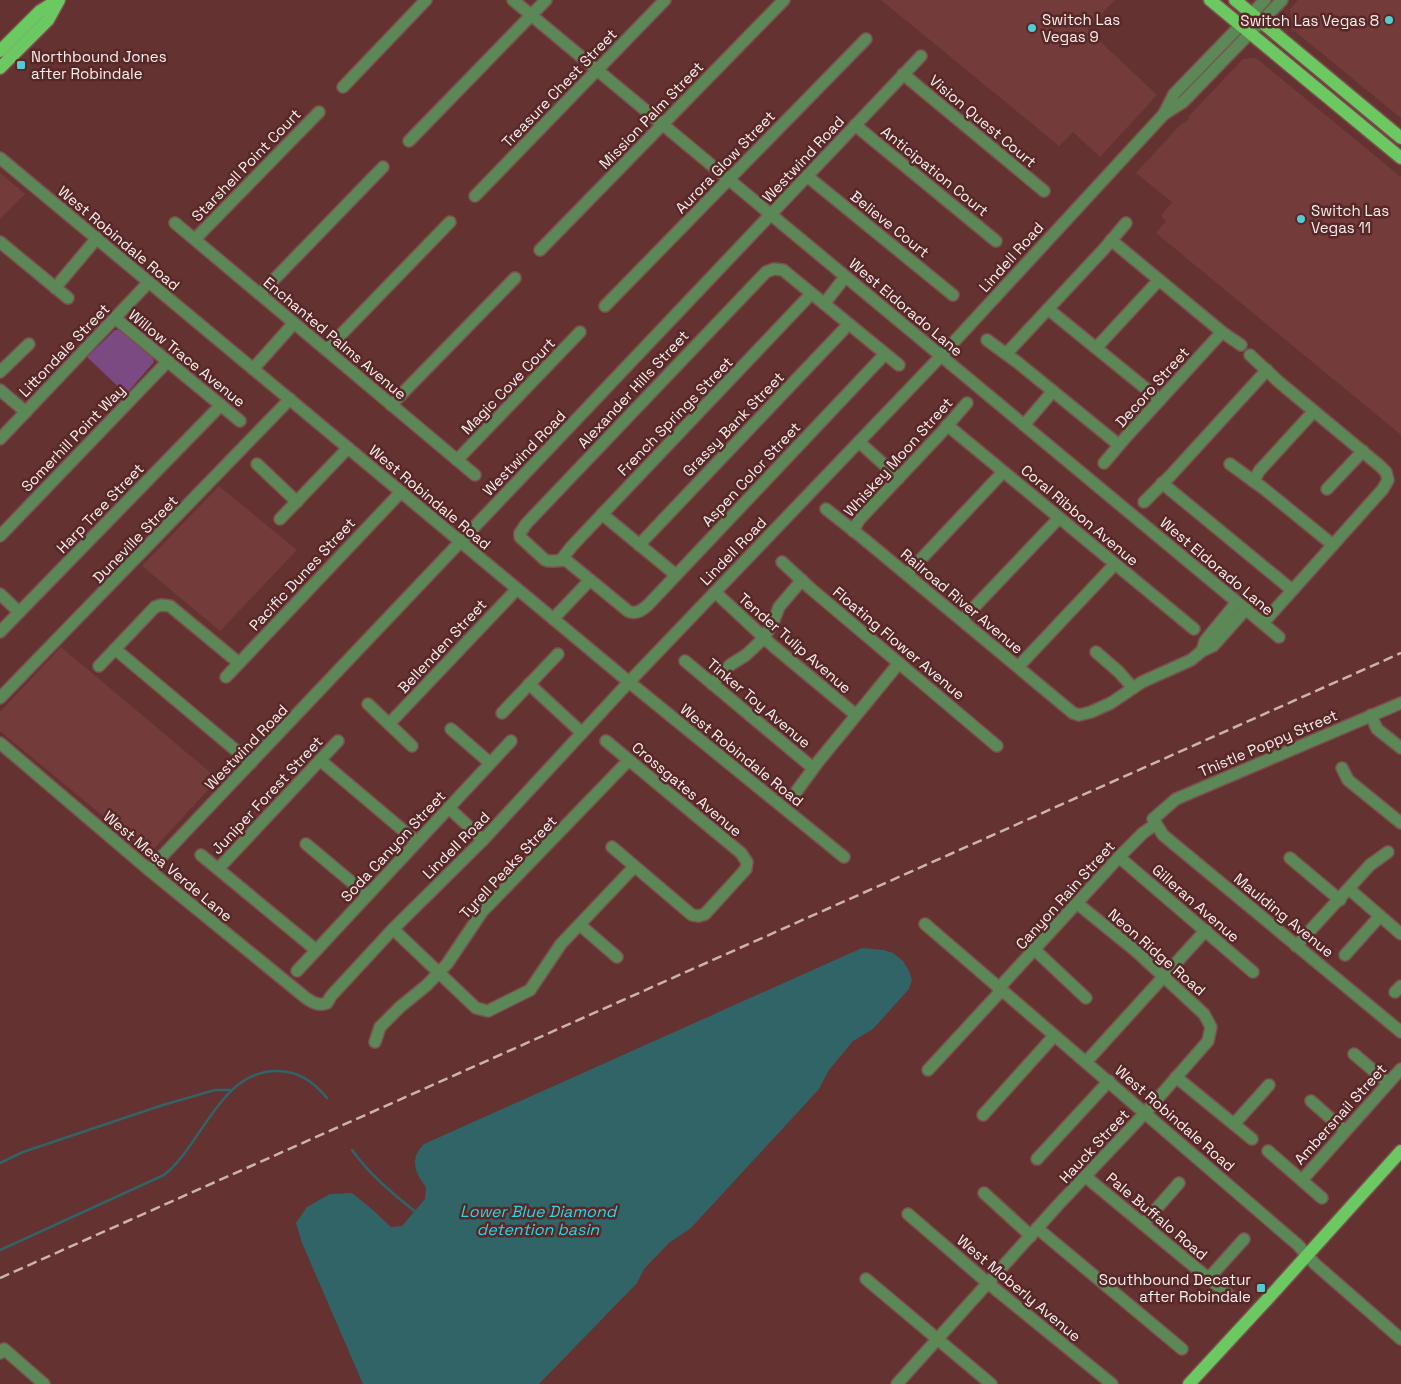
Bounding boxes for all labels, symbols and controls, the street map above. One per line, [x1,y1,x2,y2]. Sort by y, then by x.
place label: Switch Las Vegas 9 [1042,10,1120,46]
place label: Switch Las Vegas 8 [1240,11,1379,30]
marker: Switch Las Vegas 8 [1383,14,1395,26]
marker: Switch Las Vegas 9 [1026,22,1038,34]
street label: Treasure Chest Street [497,25,621,151]
place label: Northbound Jones after Robindale [31,47,167,83]
street label: Mission Palm Street [595,57,707,173]
marker: Northbound Jones after Robindale [15,59,27,71]
street label: Vision Quest Court [926,71,1041,171]
street label: Starshell Point Court [187,105,305,225]
street label: Aurora Glow Street [671,107,779,217]
street label: Westwind Road [758,112,848,206]
street label: Anticipation Court [877,122,993,220]
street label: West Robindale Road [54,182,184,294]
street label: Believe Court [847,186,933,262]
place label: Switch Las Vegas 11 [1311,201,1389,237]
marker: Switch Las Vegas 11 [1295,213,1307,225]
street label: Lindell Road [975,218,1047,296]
street label: West Eldorado Lane [845,254,967,360]
street label: Enchanted Palms Avenue [260,273,411,404]
street label: Littondale Street [15,299,113,401]
street label: Willow Trace Avenue [125,305,249,411]
street label: Alexander Hills Street [573,326,693,452]
street label: Magic Cove Court [457,334,559,438]
street label: Decoro Street [1111,343,1193,431]
street label: French Springs Street [613,352,737,479]
street label: Grassy Bank Street [678,368,788,480]
street label: Somerhill Point Way [17,380,129,496]
street label: Whiskey Moon Street [839,393,957,521]
street label: Westwind Road [478,406,570,500]
street label: Aspen Color Street [698,418,804,530]
street label: West Robindale Road [365,441,495,553]
street label: Harp Tree Street [52,459,148,557]
street label: Coral Ribbon Avenue [1017,460,1143,570]
street label: Duneville Street [88,491,182,587]
street label: Lindell Road [696,513,770,589]
street label: West Eldorado Lane [1156,513,1278,619]
street label: Pacific Dunes Street [245,514,359,634]
street label: Railroad River Avenue [897,544,1027,658]
street label: Floating Flower Avenue [829,582,969,704]
street label: Tender Tulip Avenue [735,589,855,697]
street label: Bellenden Street [394,595,490,697]
street label: Tinker Toy Avenue [703,654,815,752]
street label: West Robindale Road [677,699,807,811]
street label: Westwind Road [200,700,292,794]
street label: Thistle Poppy Street [1196,705,1340,781]
street label: Juniper Forest Street [207,732,327,858]
street label: Crossgates Avenue [628,737,746,841]
street label: Soda Canyon Street [337,786,450,906]
street label: West Mesa Verde Lane [100,806,236,926]
street label: Lindell Road [418,807,494,883]
street label: Tyrell Peaks Street [455,811,561,923]
street label: Canyon Rain Street [1011,837,1119,953]
street label: Gilleran Avenue [1148,860,1244,946]
street label: Maulding Avenue [1230,869,1338,961]
street label: Neon Ridge Road [1104,904,1210,1000]
street label: Ambersnail Street [1290,1060,1390,1168]
street label: West Robindale Road [1111,1061,1239,1175]
street label: Hauck Street [1055,1105,1133,1187]
street label: Pale Buffalo Road [1102,1168,1212,1264]
water label: Lower Blue Diamond detention basin [460,1201,618,1240]
street label: West Moberly Avenue [953,1231,1085,1346]
place label: Southbound Decatur after Robindale [1099,1270,1251,1306]
marker: Southbound Decatur after Robindale [1255,1282,1267,1294]

